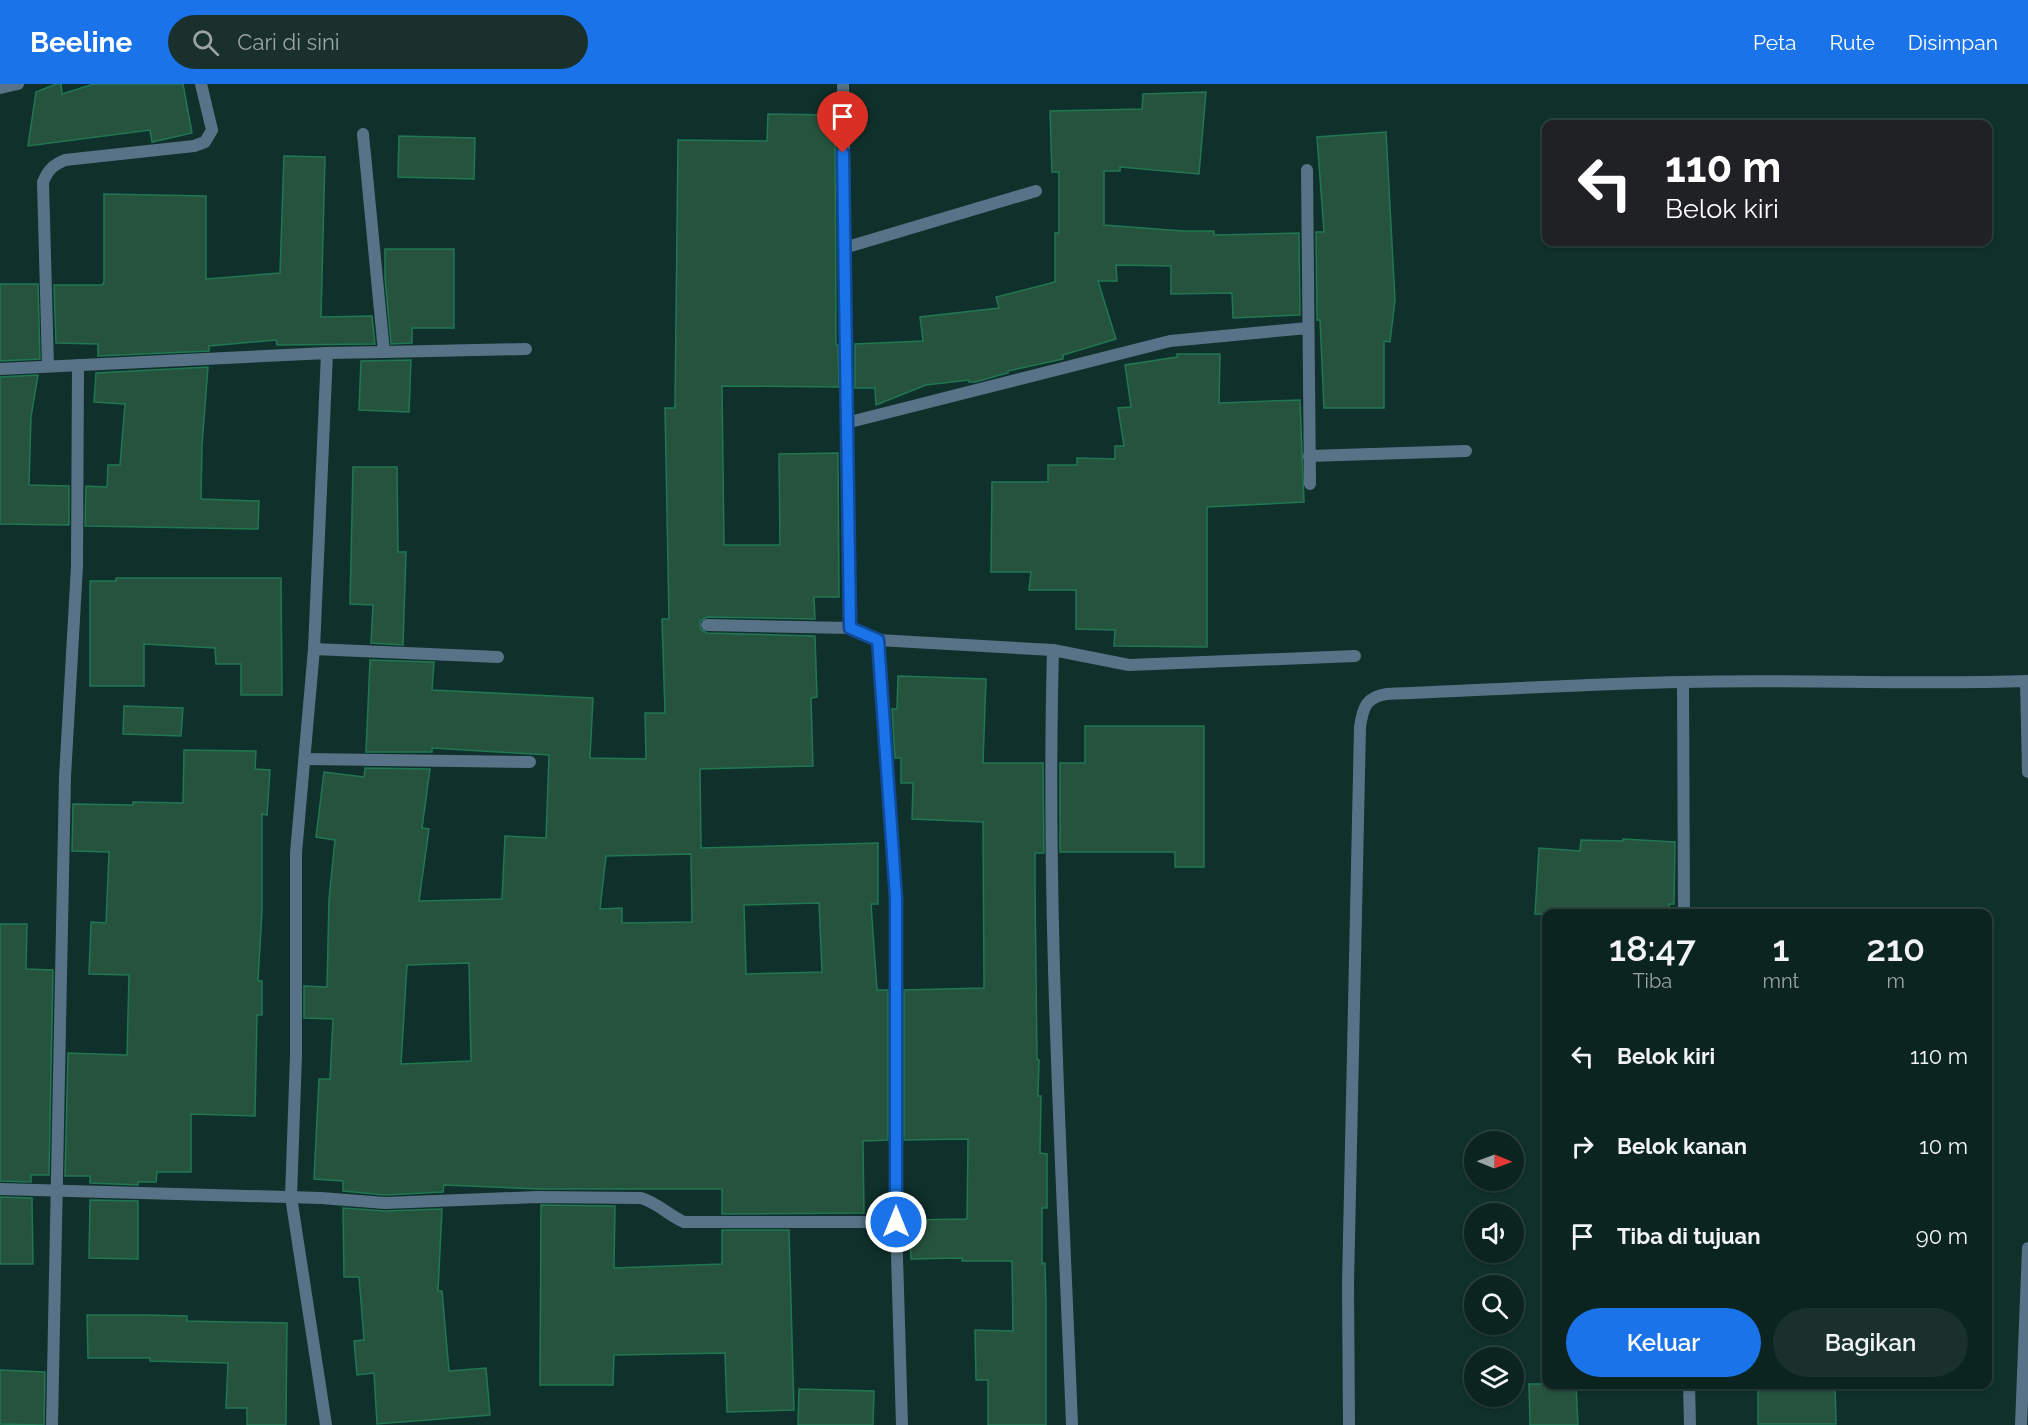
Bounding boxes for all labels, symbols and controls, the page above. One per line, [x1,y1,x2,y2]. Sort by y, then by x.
search box [168,15,588,69]
text: Beeline [30,26,132,59]
icon: search [189,26,222,59]
text: Cari di sini [237,29,340,55]
text: Peta [1753,30,1797,55]
text: Rute [1830,30,1875,55]
text: Disimpan [1908,30,1998,55]
pin [817,91,868,153]
icon: arrive [826,100,859,133]
text: 110 m [1665,143,1781,192]
icon: left [1566,144,1644,222]
text: Belok kiri [1665,193,1779,224]
text: 18:47 [1609,927,1696,969]
text: 1 [1772,927,1789,969]
text: 210 [1866,927,1925,969]
text: Tiba [1632,969,1672,993]
text: mnt [1763,969,1799,993]
text: m [1886,969,1905,993]
icon: left [1566,1040,1599,1073]
text: Belok kiri [1617,1043,1715,1069]
text: 110 m [1910,1043,1968,1069]
icon: right [1566,1130,1599,1163]
north arrow [1464,1131,1524,1191]
map controls [1464,1131,1524,1407]
text: Belok kanan [1617,1133,1747,1159]
text: 10 m [1919,1133,1968,1159]
position arrow [864,1190,928,1254]
button: sound [1464,1203,1524,1263]
icon: arrive [1566,1220,1599,1253]
text: Tiba di tujuan [1617,1223,1760,1249]
text: 90 m [1916,1223,1968,1249]
button: search [1464,1275,1524,1335]
button: Keluar [1566,1308,1761,1377]
button: Bagikan [1773,1308,1968,1377]
button: layers [1464,1347,1524,1407]

